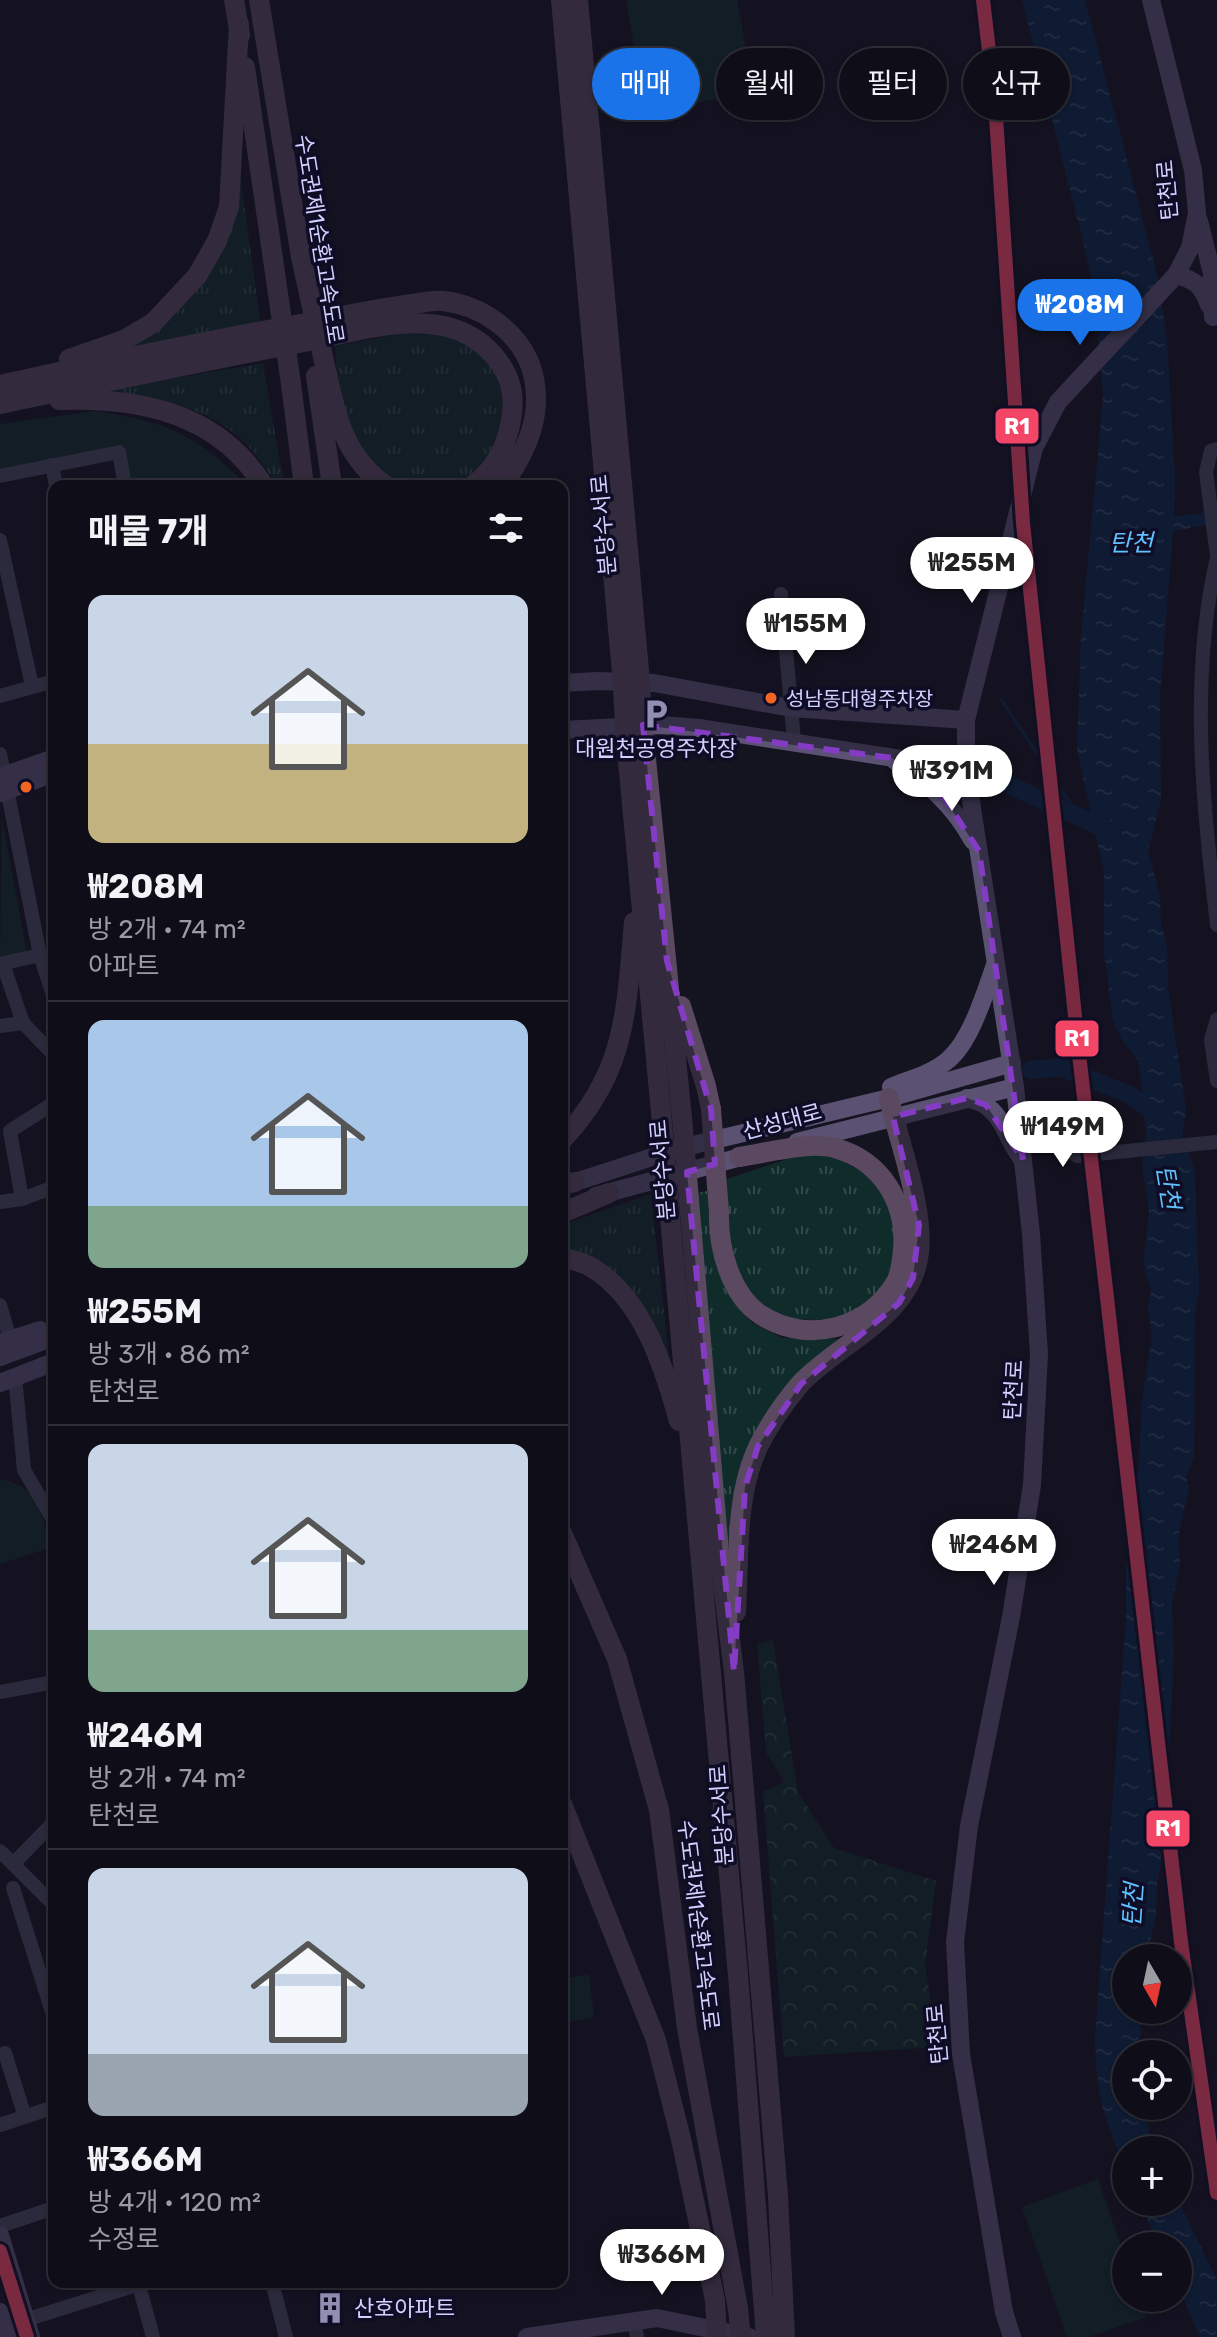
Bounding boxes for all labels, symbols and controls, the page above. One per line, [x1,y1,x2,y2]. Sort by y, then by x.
chip: 매매 [592,48,700,120]
chip: 월세 [716,48,823,120]
chip: 필터 [839,48,947,120]
chip: 신규 [963,48,1070,120]
street label: 수도권제1순환고속도로 [290,132,349,346]
street label: 탄천로 [1151,159,1184,221]
pin: ₩208M [1024,279,1136,347]
text: ₩208M [1035,289,1125,320]
line badge: R1 [994,407,1040,445]
text: R1 [1004,413,1030,440]
street label: 분당수서로 [586,473,621,577]
icon: filters [484,506,528,550]
text: 매물 7개 [88,511,209,552]
water label: 탄천 [1109,529,1156,557]
pin: ₩255M [916,537,1028,605]
text: ₩255M [928,547,1016,578]
pin: ₩155M [750,598,862,666]
text: ₩155M [764,608,848,639]
icon: home [236,647,380,791]
place label: 성남동대형주차장 [786,687,933,711]
marker: 성남동대형주차장 [763,690,779,706]
parking icon: 대원천공영주차장 [639,697,673,731]
place label: 대원천공영주차장 [575,735,737,762]
pin: ₩391M [896,745,1008,813]
text: ₩391M [910,755,994,786]
unlabelled marker [18,779,34,795]
text: ₩208M [88,866,204,907]
text: 방 2개 · 74 m² [88,914,246,945]
text: 아파트 [88,951,160,982]
line badge: R1 [1054,1019,1100,1058]
text: R1 [1064,1025,1090,1052]
icon: home [236,1072,380,1216]
street label: 산성대로 [740,1098,825,1145]
pin: ₩149M [1007,1101,1119,1169]
text: ₩149M [1021,1111,1105,1142]
street label: 분당수서로 [645,1118,680,1222]
water label: 탄천 [1151,1163,1186,1214]
text: ₩255M [88,1291,202,1332]
text: 방 3개 · 86 m² [88,1339,250,1370]
street label: 탄천로 [998,1359,1029,1421]
text: 탄천로 [88,1376,160,1407]
icon: home [236,1496,380,1640]
pin: ₩246M [938,1519,1050,1587]
text: ₩246M [950,1529,1038,1560]
text: ₩246M [88,1715,204,1756]
text: 방 2개 · 74 m² [88,1763,246,1794]
street label: 분당수서로 [705,1764,738,1866]
text: 탄천로 [88,1800,160,1831]
line badge: R1 [1145,1809,1191,1848]
text: R1 [1155,1815,1181,1842]
street label: 수도권제1순환고속도로 [672,1818,725,2032]
water label: 탄천 [1117,1879,1149,1928]
icon: home [236,1920,380,2064]
north arrow [1112,1944,1192,2024]
map controls [1112,1944,1192,2312]
street label: 탄천로 [921,2003,954,2065]
button: locate [1112,2040,1192,2120]
button: + [1112,2136,1192,2216]
text: ₩366M [88,2139,203,2180]
text: 방 4개 · 120 m² [88,2187,261,2218]
text: 수정로 [88,2224,160,2255]
pin: ₩366M [606,2229,718,2297]
button: − [1112,2232,1192,2312]
text: ₩366M [618,2239,706,2270]
building icon: 산호아파트 [313,2291,347,2325]
place label: 산호아파트 [354,2295,455,2322]

